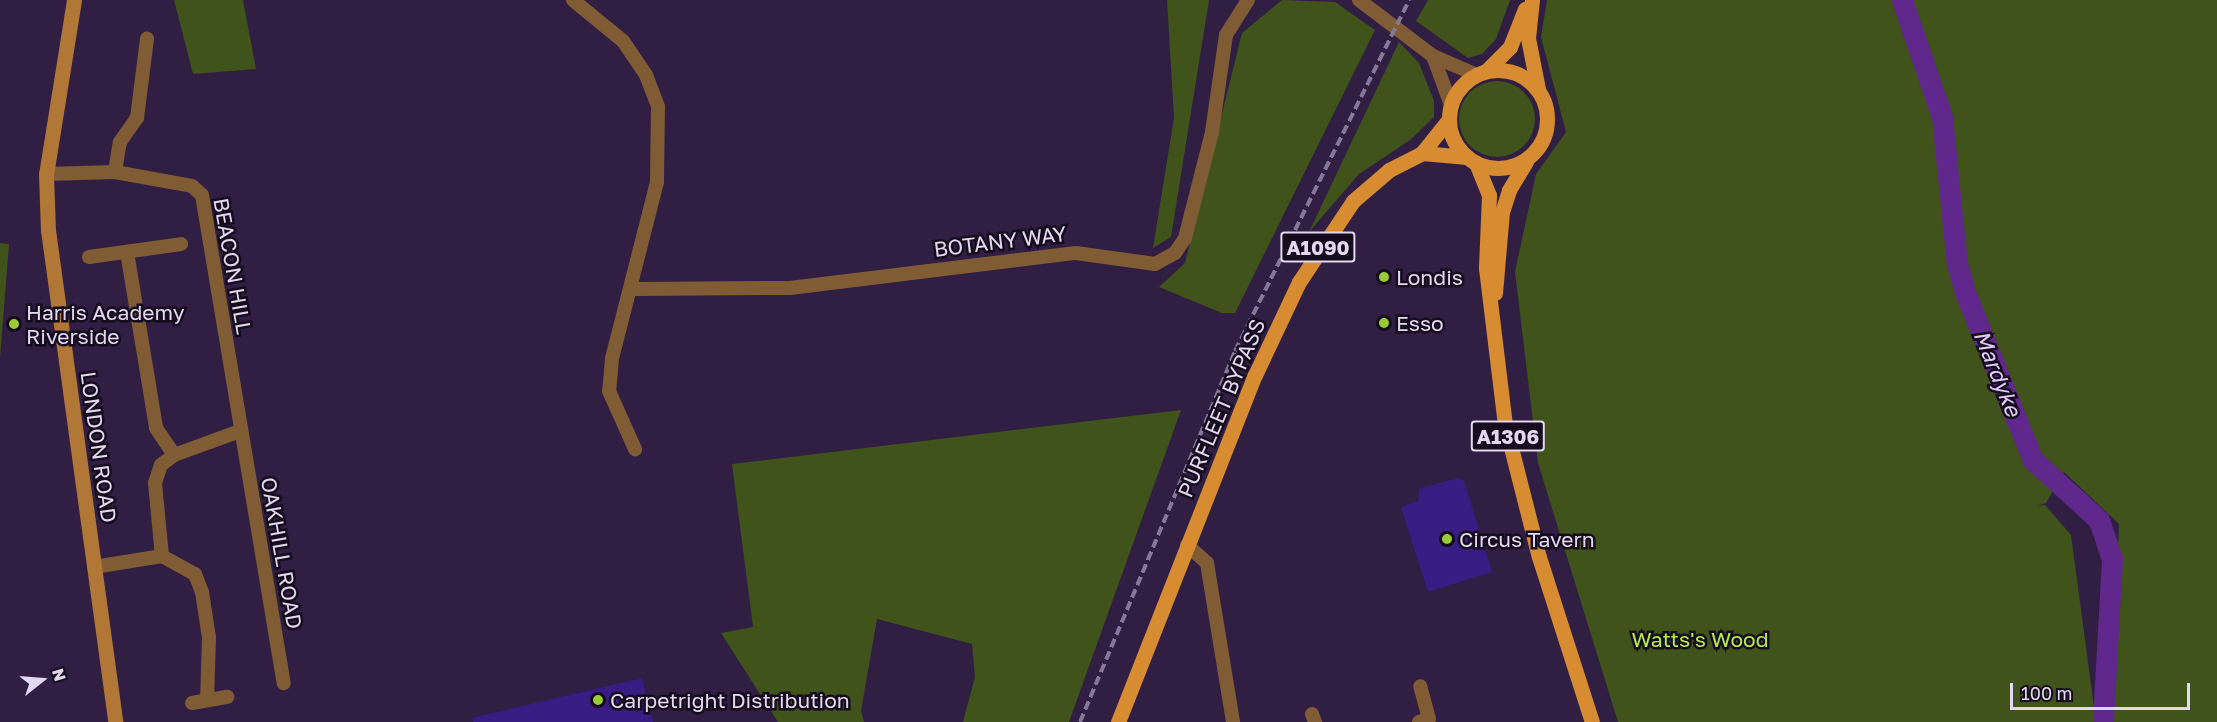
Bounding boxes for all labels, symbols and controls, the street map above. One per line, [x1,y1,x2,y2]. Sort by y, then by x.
street label: BEACON HILL [209,196,257,336]
street label: BOTANY WAY [932,220,1068,262]
road number: A1090 [1279,230,1357,264]
place label: Londis [1396,264,1463,290]
marker: Londis [1377,270,1391,284]
place label: Harris Academy Riverside [26,299,184,349]
place label: Esso [1396,310,1444,336]
street label: PURFLEET BYPASS [1172,315,1270,501]
marker: Esso [1377,316,1391,330]
marker: Harris Academy Riverside [7,317,21,331]
water label: Mardyke [1969,326,2027,420]
street label: LONDON ROAD [76,370,122,524]
road number: A1306 [1470,419,1546,453]
street label: OAKHILL ROAD [256,475,308,631]
place label: Circus Tavern [1459,526,1595,552]
marker: Circus Tavern [1440,532,1454,546]
park label: Watts's Wood [1631,626,1769,652]
north arrow [12,650,72,710]
text: N [48,666,71,683]
scale bar [2013,671,2193,709]
text: 100 m [2021,682,2072,704]
place label: Carpetright Distribution [610,687,850,713]
marker: Carpetright Distribution [591,693,605,707]

